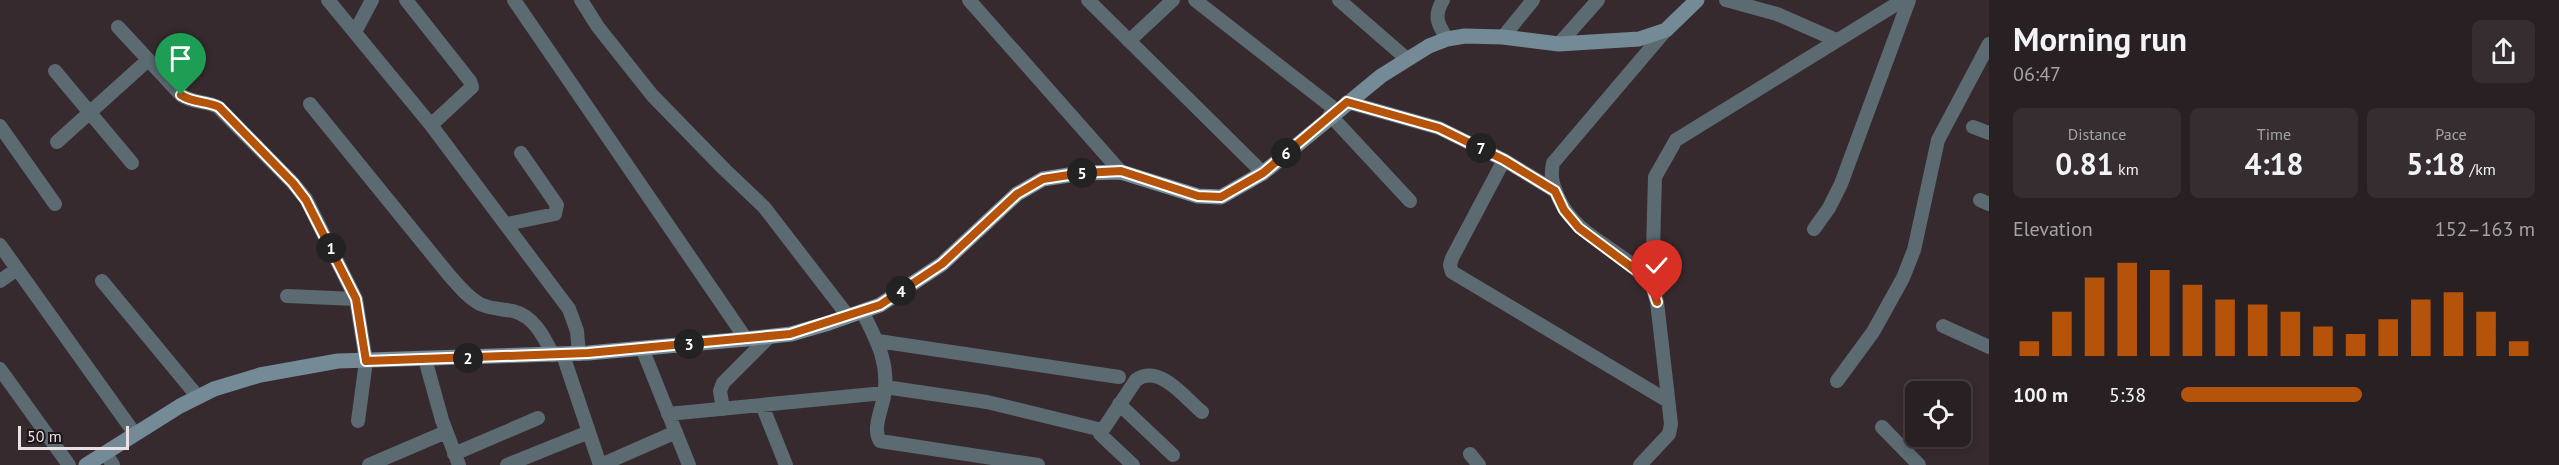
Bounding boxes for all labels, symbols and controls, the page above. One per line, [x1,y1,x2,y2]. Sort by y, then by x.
text: Morning run [2013,17,2187,60]
button: share [2472,20,2535,83]
pin [155,33,206,95]
icon: arrive [164,42,197,75]
text: 06:47 [2013,61,2061,87]
text: Distance [2068,124,2126,144]
text: Time [2257,124,2291,144]
text: Pace [2435,124,2467,144]
pin: 7 [1466,133,1496,163]
pin: 6 [1271,138,1301,168]
text: 7 [1476,138,1486,158]
text: 6 [1281,143,1291,163]
text: 0.81 [2055,144,2114,183]
text: 4:18 [2244,144,2304,183]
text: 5:18 [2406,144,2465,183]
pin: 5 [1067,158,1097,188]
text: km [2114,159,2139,179]
text: /km [2465,159,2496,179]
text: 5 [1077,163,1087,183]
text: Elevation [2013,216,2093,242]
text: 152–163 m [2435,216,2535,242]
pin: 1 [316,233,346,263]
text: 1 [326,238,336,258]
pin [1631,240,1682,302]
icon: check [1640,249,1673,282]
pin: 4 [886,276,916,306]
text: 4 [896,281,906,301]
pin: 3 [674,329,704,359]
text: 3 [684,334,694,354]
pin: 2 [453,343,483,373]
text: 2 [463,348,473,368]
map controls [1905,381,1971,447]
button: locate [1905,381,1971,447]
text: 100 m [2013,382,2068,408]
text: 5:38 [2109,382,2146,408]
scale bar [18,423,129,450]
text: 50 m [27,426,62,446]

